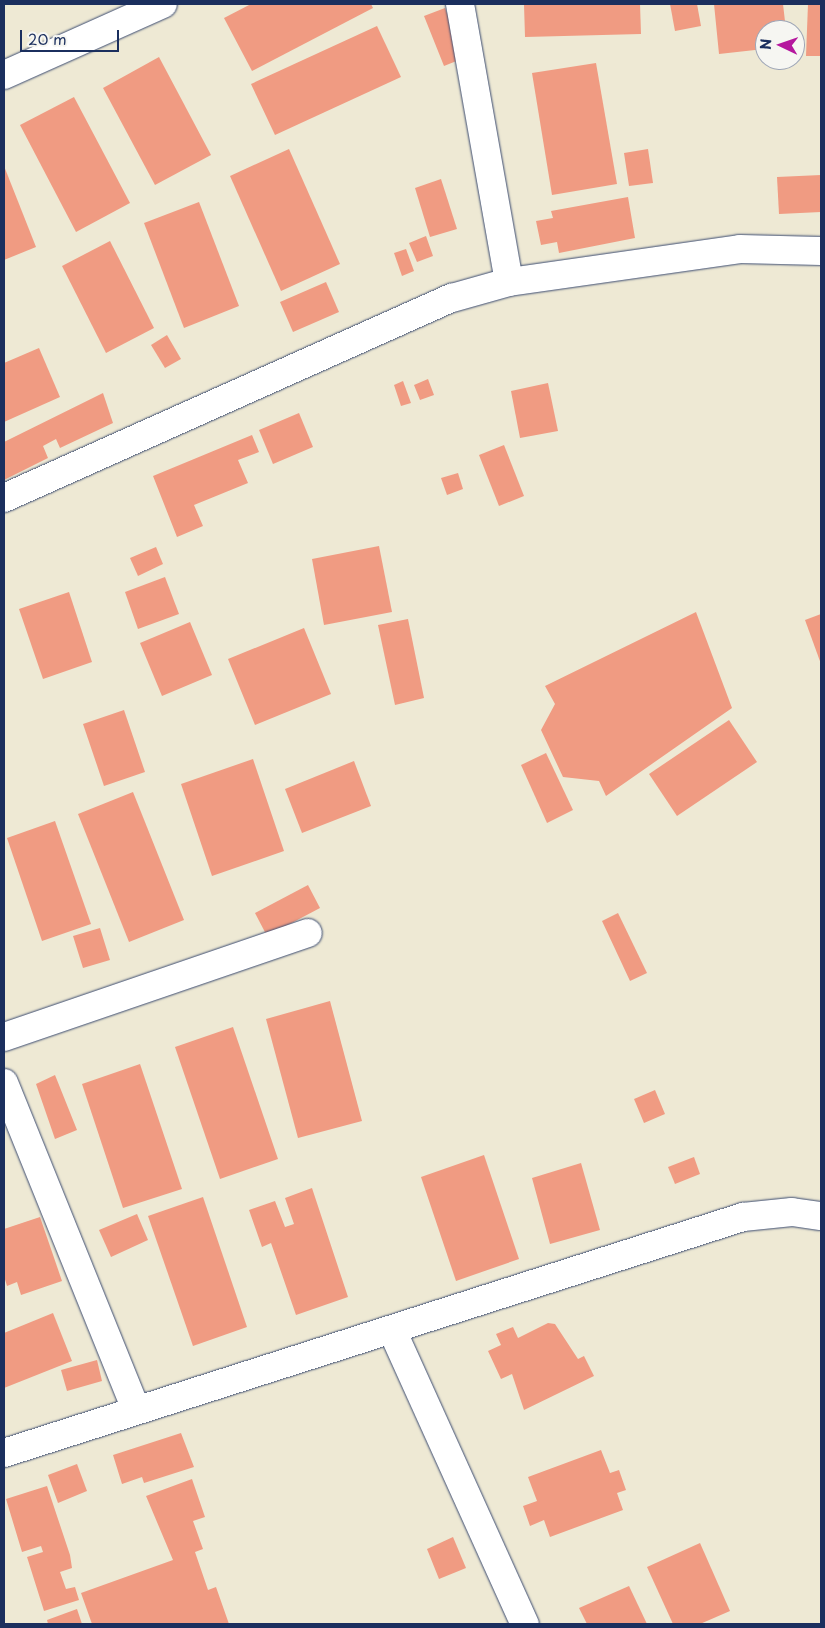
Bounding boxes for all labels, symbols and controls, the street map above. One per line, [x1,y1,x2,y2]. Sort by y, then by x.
scale bar [22,20,121,52]
north arrow [755,20,805,70]
text: 20 m [28,27,67,50]
text: N [755,38,776,50]

